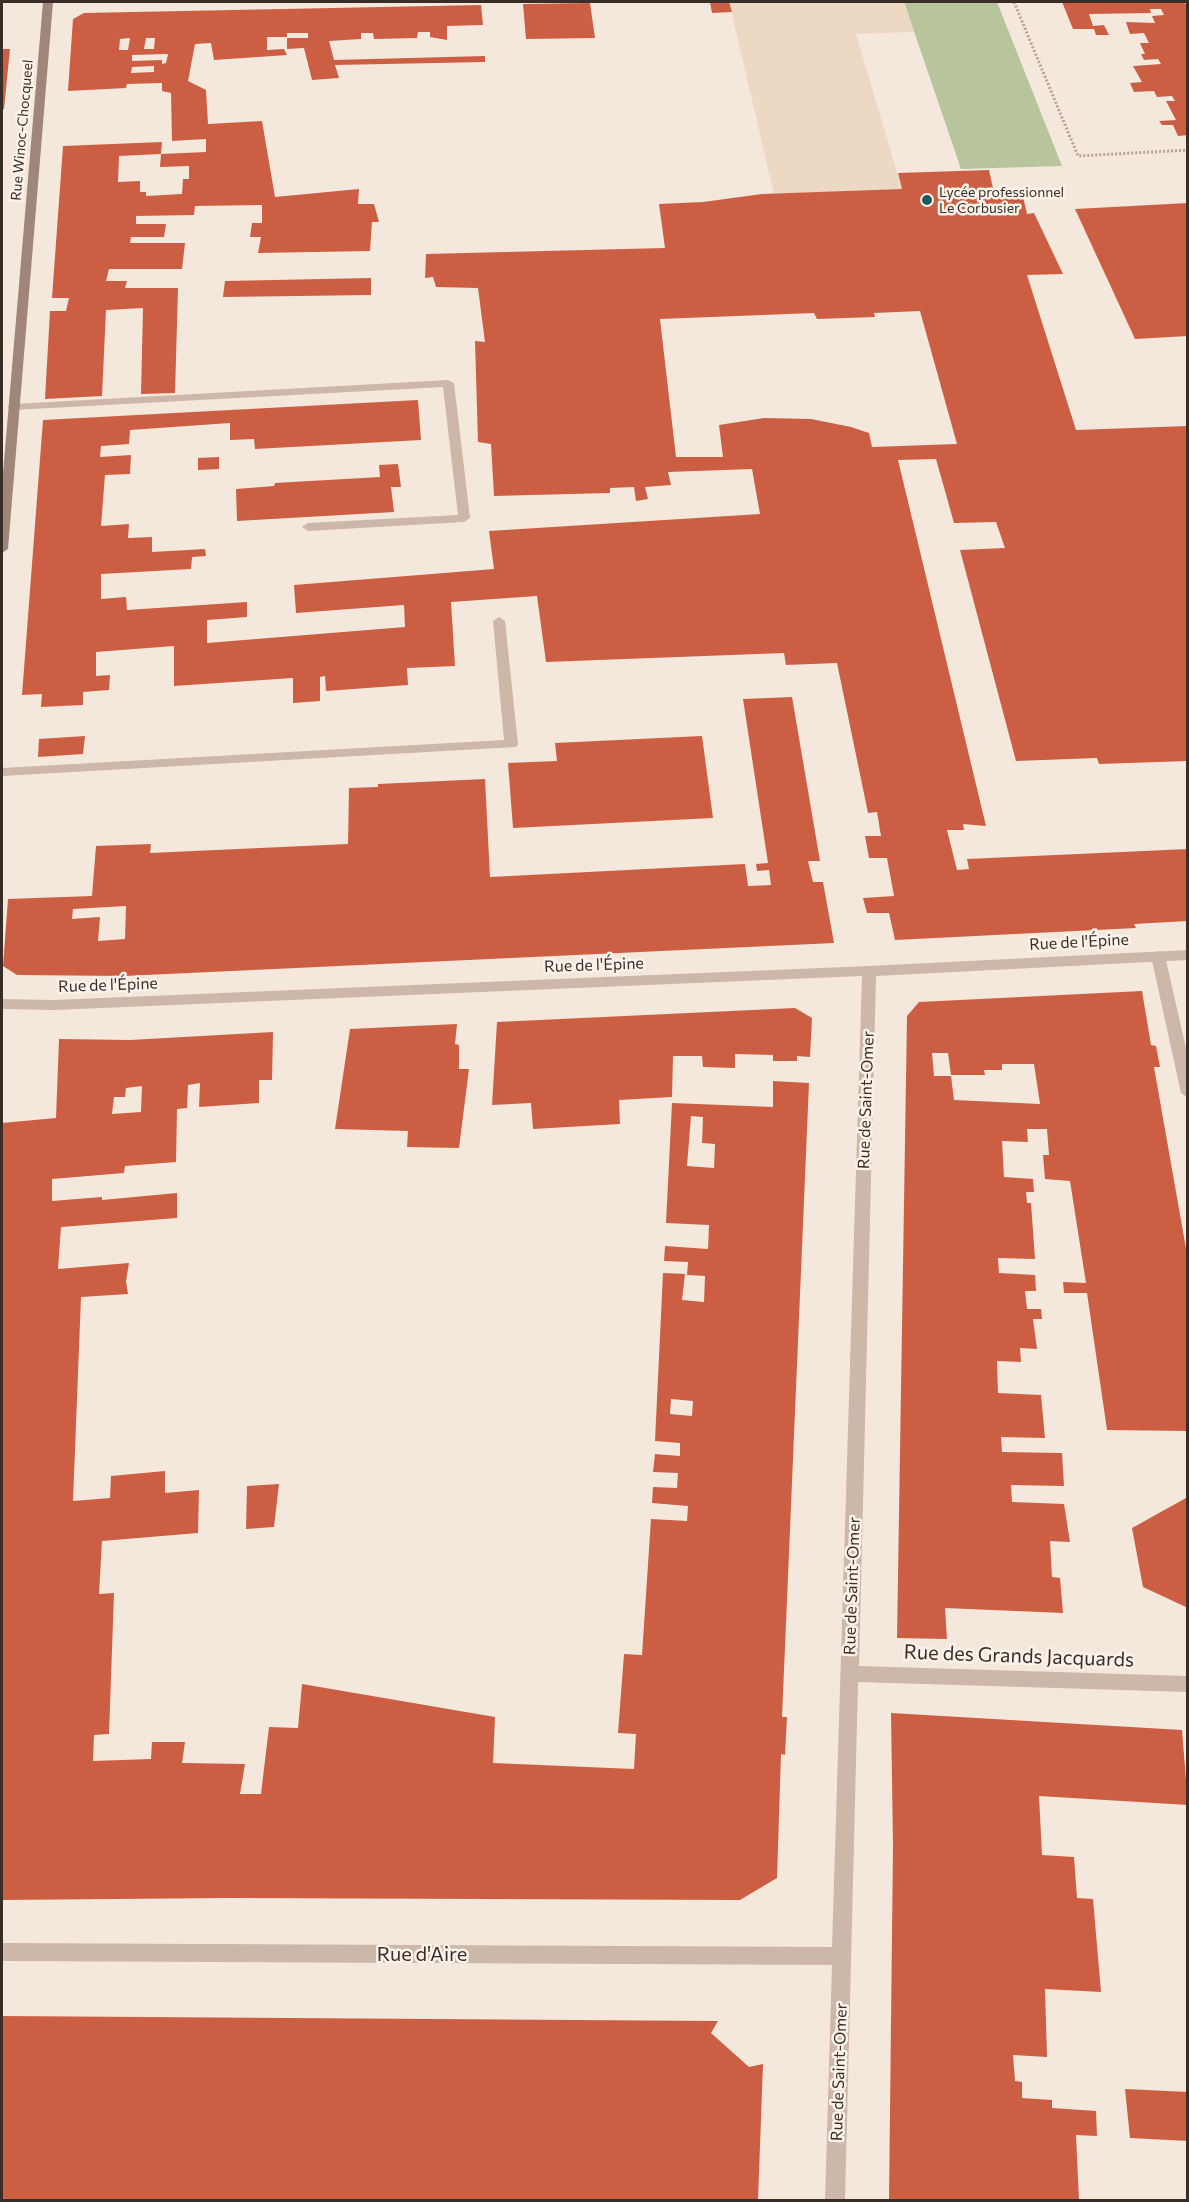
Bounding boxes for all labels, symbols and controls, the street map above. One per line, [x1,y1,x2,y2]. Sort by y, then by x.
street label: Rue Winoc-Chocqueel [7,59,37,201]
place label: Lycée professionnel Le Corbusier [939,184,1064,216]
marker: Lycée professionnel Le Corbusier [920,193,934,207]
street label: Rue de l'Épine [1029,930,1129,954]
street label: Rue de l'Épine [544,954,644,976]
street label: Rue de l'Épine [58,974,158,996]
street label: Rue de Saint-Omer [854,1031,878,1169]
street label: Rue de Saint-Omer [840,1517,864,1655]
street label: Rue des Grands Jacquards [903,1640,1135,1672]
street label: Rue d'Aire [377,1942,467,1966]
street label: Rue de Saint-Omer [827,2003,851,2141]

